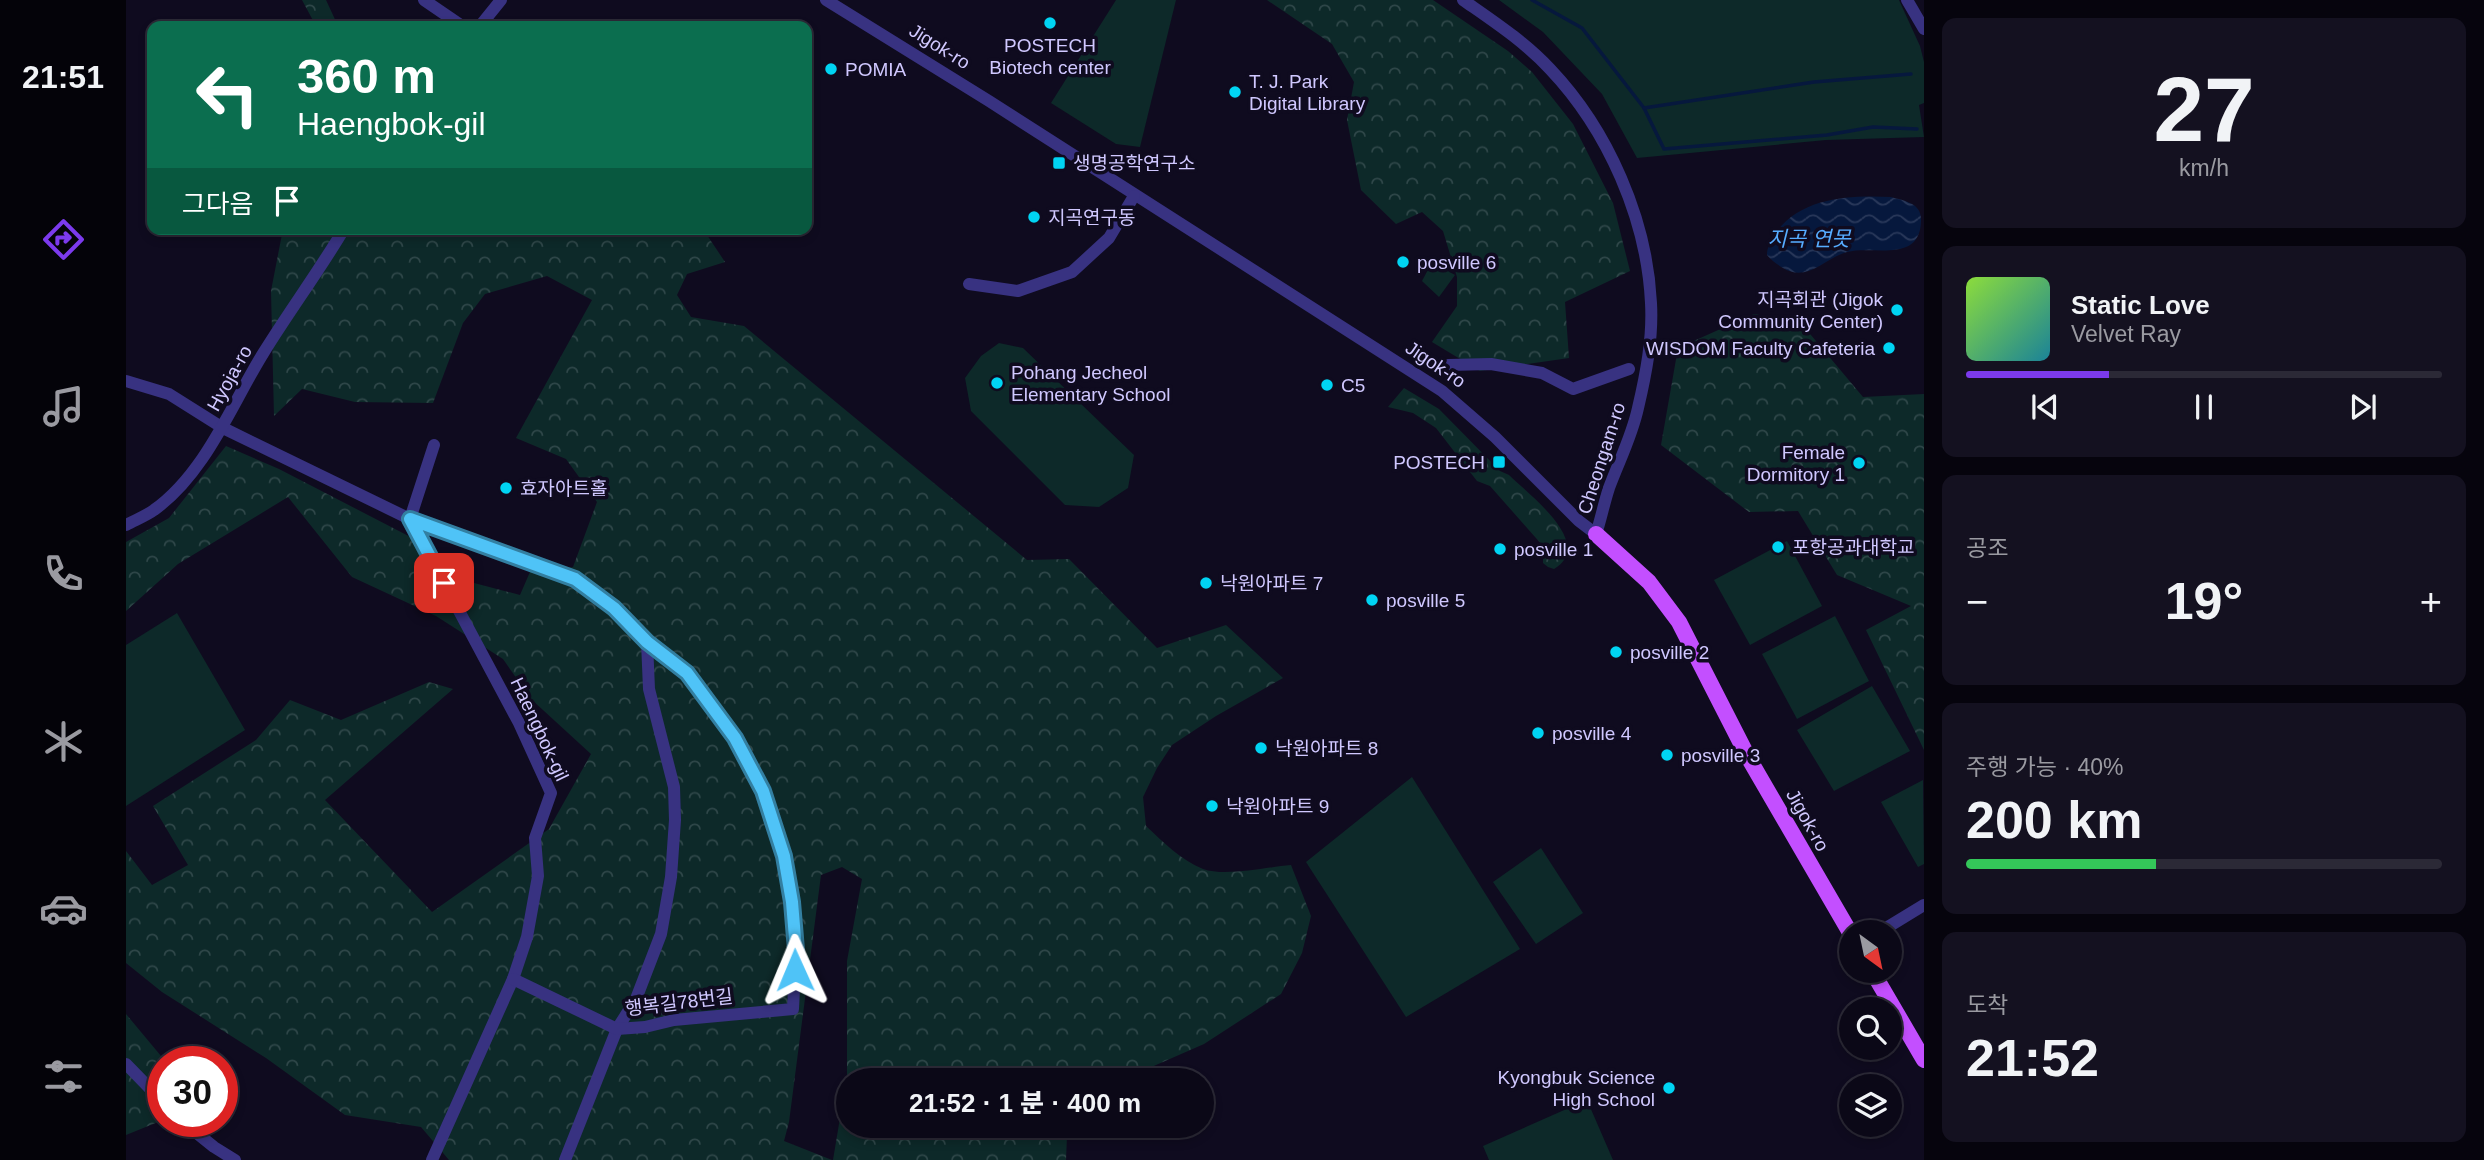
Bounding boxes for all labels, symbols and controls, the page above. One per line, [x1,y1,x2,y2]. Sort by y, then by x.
marker: POSTECH Biotech center [1042,15,1058,31]
street label: Jigok-ro [906,20,974,73]
place label: POSTECH Biotech center [989,35,1111,78]
icon: left [182,49,273,140]
text: 360 m [297,49,436,103]
text: 21:51 [22,59,104,95]
place label: POMIA [845,59,907,80]
text: 27 [2153,59,2255,160]
marker: POMIA [823,61,839,77]
place label: T. J. Park Digital Library [1249,71,1366,114]
marker: T. J. Park Digital Library [1227,84,1243,100]
text: Haengbok-gil [297,106,486,142]
place label: 생명공학연구소 [1073,153,1195,174]
marker: 생명공학연구소 [1051,155,1067,171]
text: km/h [2179,155,2229,181]
icon: arrive [268,182,306,220]
text: 그다음 [182,189,254,219]
place label: 지곡연구동 [1048,207,1135,228]
marker: 지곡연구동 [1026,209,1042,225]
icon: directions [39,215,88,264]
water label: 지곡 연못 [1767,227,1852,250]
place label: posville 6 [1417,252,1496,273]
marker: posville 6 [1395,254,1411,270]
place label: 지곡회관 (Jigok Community Center) [1718,289,1883,332]
text: Static Love [2071,290,2210,320]
marker: 지곡회관 (Jigok Community Center) [1889,302,1905,318]
text: Velvet Ray [2071,321,2181,347]
street label: Jigok-ro [1402,337,1470,392]
place label: WISDOM Faculty Cafeteria [1646,338,1875,359]
marker: WISDOM Faculty Cafeteria [1881,340,1897,356]
street label: Hyoja-ro [203,342,256,415]
place label: Pohang Jecheol Elementary School [1011,362,1170,405]
marker: Pohang Jecheol Elementary School [989,375,1005,391]
place label: C5 [1341,375,1365,396]
marker: C5 [1319,377,1335,393]
icon: music [39,382,88,431]
icon: previous [2026,388,2064,426]
icon: pause [2185,388,2223,426]
icon: next [2344,388,2382,426]
street label: Cheongam-ro [1574,400,1629,517]
place label: Female Dormitory 1 [1747,442,1845,485]
place label: POSTECH [1393,452,1485,473]
marker: POSTECH [1491,454,1507,470]
marker: Female Dormitory 1 [1851,455,1867,471]
place label: 효자아트홀 [520,478,607,499]
marker: 효자아트홀 [498,480,514,496]
text: 공조 [1966,535,2008,561]
place label: 포항공과대학교 [1792,537,1914,558]
place label: posville 1 [1514,539,1593,560]
marker: 포항공과대학교 [1770,539,1786,555]
marker: posville 1 [1492,541,1508,557]
icon: phone [39,549,88,598]
pin [414,553,474,613]
icon: arrive [425,564,463,602]
text: 19° [2165,572,2243,630]
place label: 낙원아파트 7 [1220,573,1323,594]
marker: 낙원아파트 7 [1198,575,1214,591]
text: − [1966,581,1988,623]
text: + [2420,581,2442,623]
place label: posville 5 [1386,590,1465,611]
marker: posville 5 [1364,592,1380,608]
place label: posville 2 [1630,642,1709,663]
marker: posville 2 [1608,644,1624,660]
street label: Haengbok-gil [506,674,573,784]
icon: climate [39,717,88,766]
place label: posville 4 [1552,723,1632,744]
marker: posville 4 [1530,725,1546,741]
place label: 낙원아파트 8 [1275,738,1378,759]
marker: 낙원아파트 8 [1253,740,1269,756]
place label: posville 3 [1681,745,1760,766]
marker: posville 3 [1659,747,1675,763]
text: 주행 가능 · 40% [1966,754,2124,780]
street label: Jigok-ro [1782,786,1833,855]
text: 200 km [1966,791,2142,849]
place label: 낙원아파트 9 [1226,796,1329,817]
marker: 낙원아파트 9 [1204,798,1220,814]
icon: car [39,884,88,933]
north arrow [1839,920,1902,984]
map controls [1839,920,1902,1137]
position arrow [758,933,832,1007]
street label: 행복길78번길 [624,985,734,1020]
text: 도착 [1966,992,2008,1018]
button: search [1839,997,1902,1060]
text: 21:52 [1966,1029,2099,1087]
speed limit sign: 30 [147,1046,238,1137]
icon: filters [39,1052,88,1101]
place label: Kyongbuk Science High School [1498,1067,1655,1110]
button: layers [1839,1074,1902,1137]
marker: Kyongbuk Science High School [1661,1080,1677,1096]
text: 21:52 · 1 분 · 400 m [909,1088,1141,1118]

